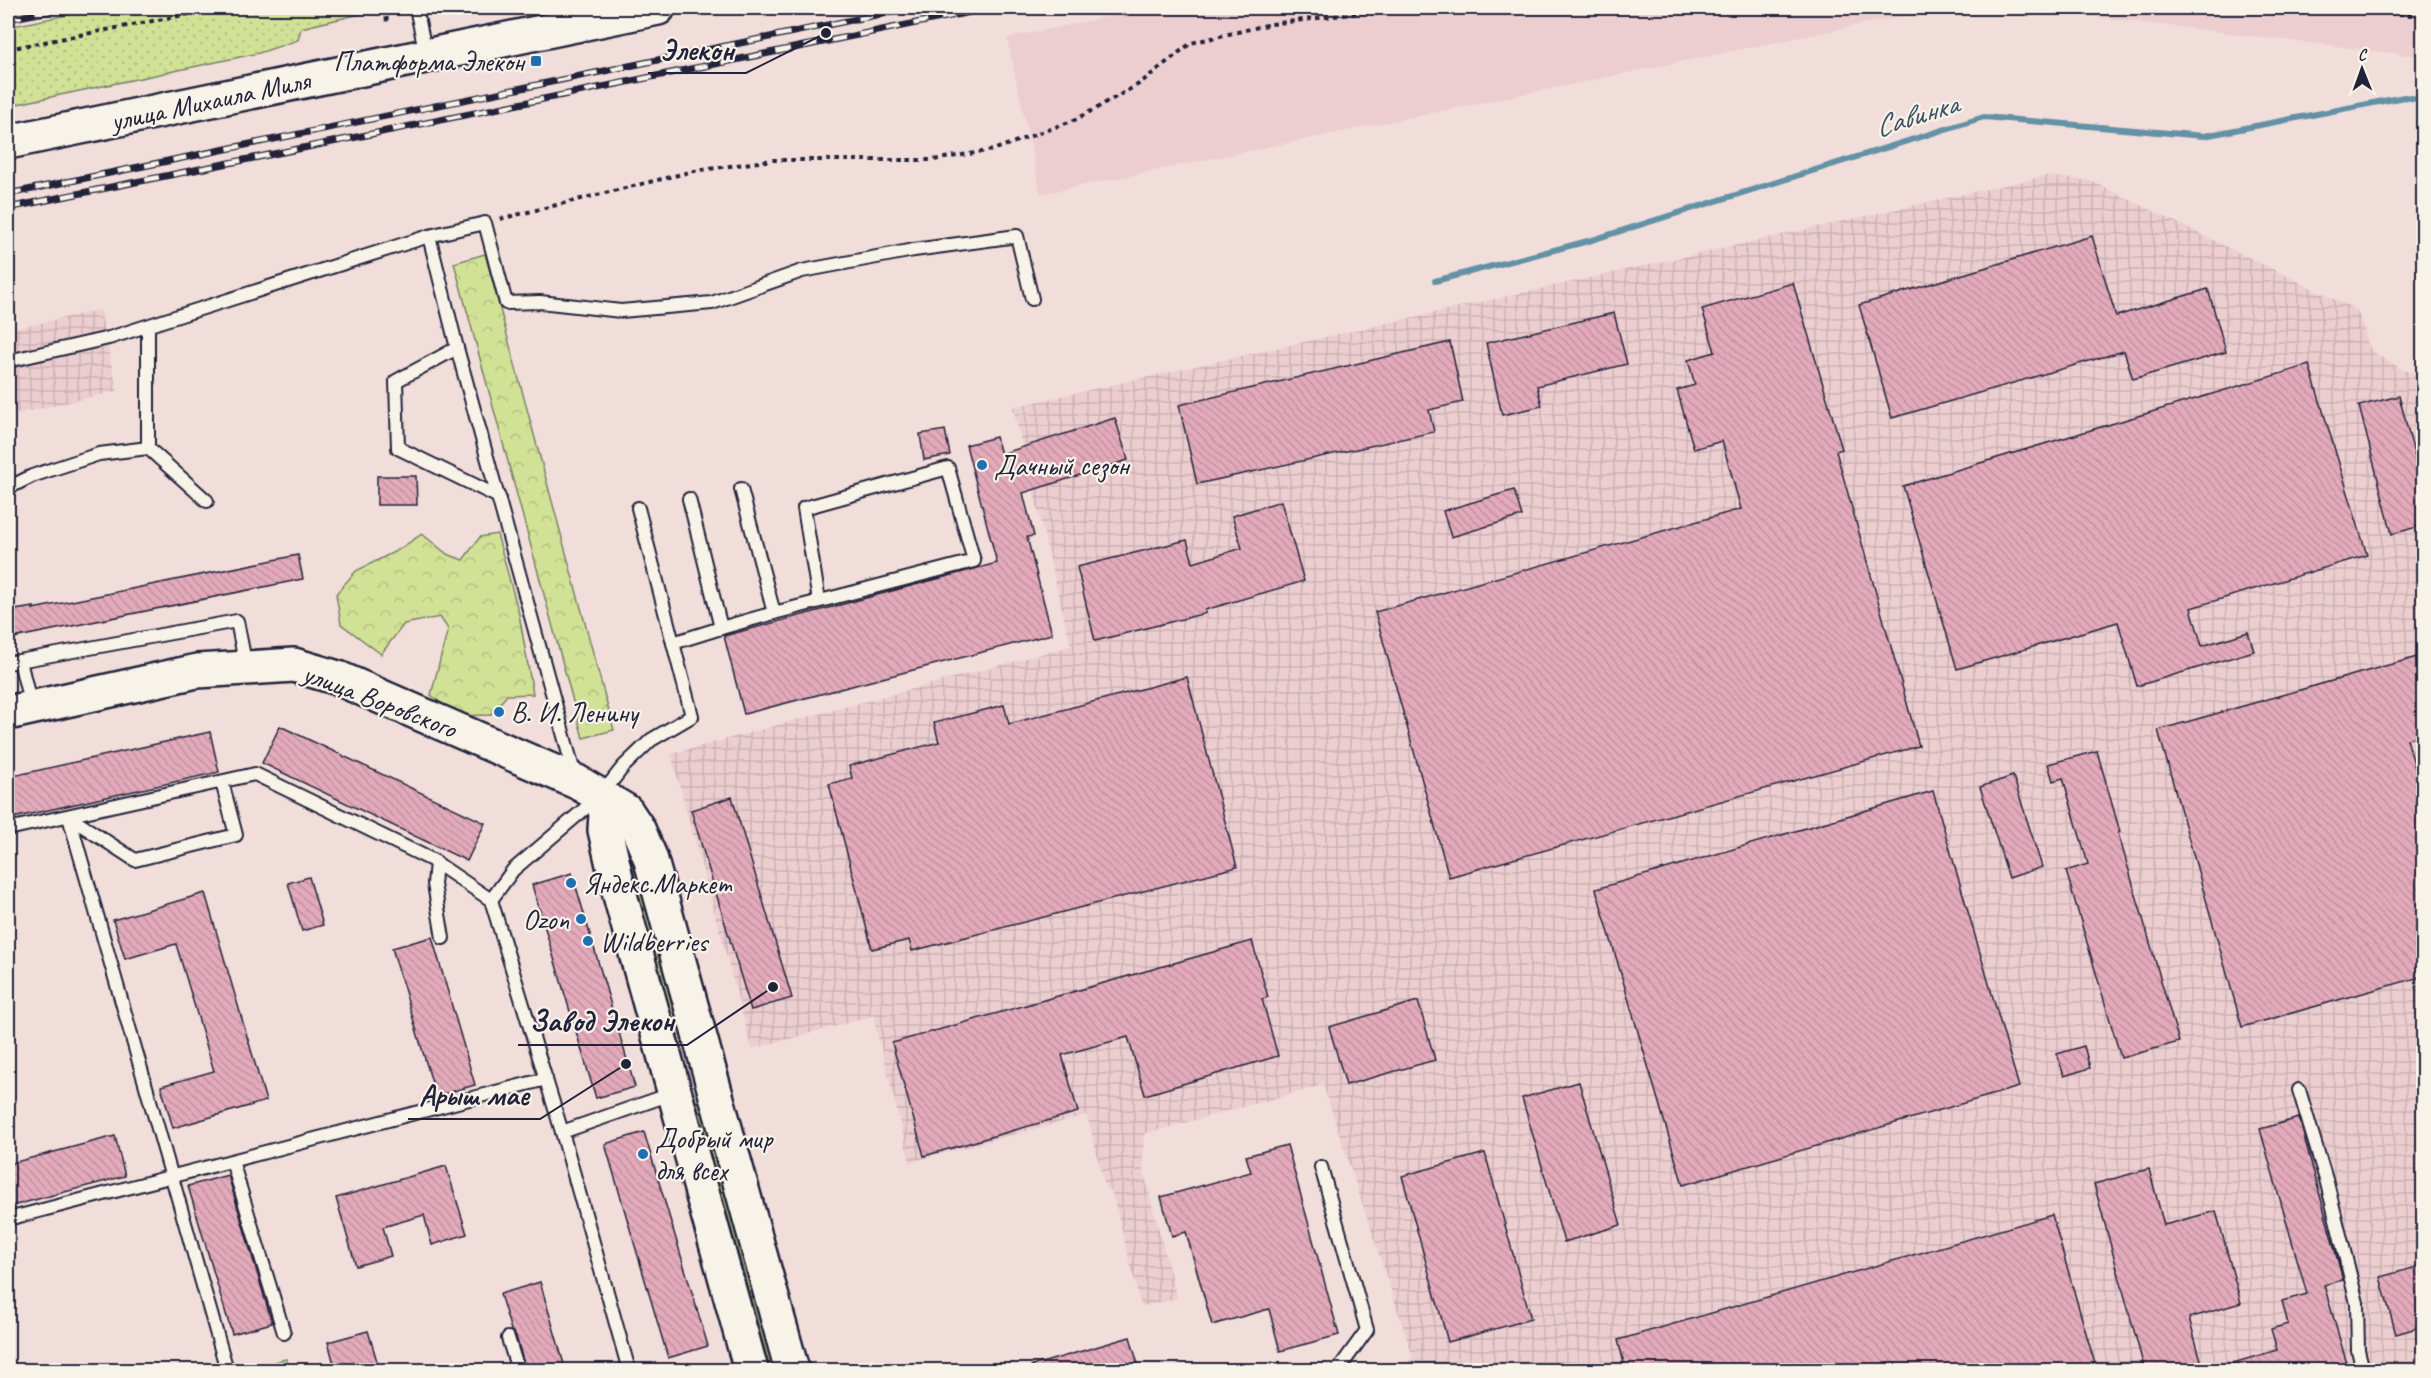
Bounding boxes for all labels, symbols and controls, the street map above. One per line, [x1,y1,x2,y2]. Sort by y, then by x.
callout: Элекон [648,25,746,73]
text: Элекон [660,31,736,69]
north arrow [2332,39,2392,99]
place label: Платформа Элекон [333,44,526,79]
text: С [2358,45,2368,65]
marker: Платформа Элекон [529,54,543,68]
street label: улица Михаила Миля [106,62,315,139]
water label: Савинка [1870,83,1966,146]
place label: Дачный сезон [994,448,1131,483]
marker: Дачный сезон [975,458,989,472]
street label: улица Воровского [296,654,463,746]
place label: В. И. Ленину [511,695,640,730]
marker: В. И. Ленину [492,705,506,719]
place label: Яндекс.Маркет [583,866,733,901]
marker: Яндекс.Маркет [564,876,578,890]
place label: Ozon [523,902,569,937]
marker: Ozon [574,912,588,926]
place label: Wildberries [600,924,710,959]
marker: Wildberries [581,934,595,948]
callout: Завод Элекон [518,997,687,1045]
text: Завод Элекон [530,1002,676,1040]
callout: Арыш мае [408,1071,540,1119]
text: Арыш мае [419,1076,531,1114]
place label: Добрый мир для всех [655,1121,774,1188]
marker: Добрый мир для всех [636,1147,650,1161]

